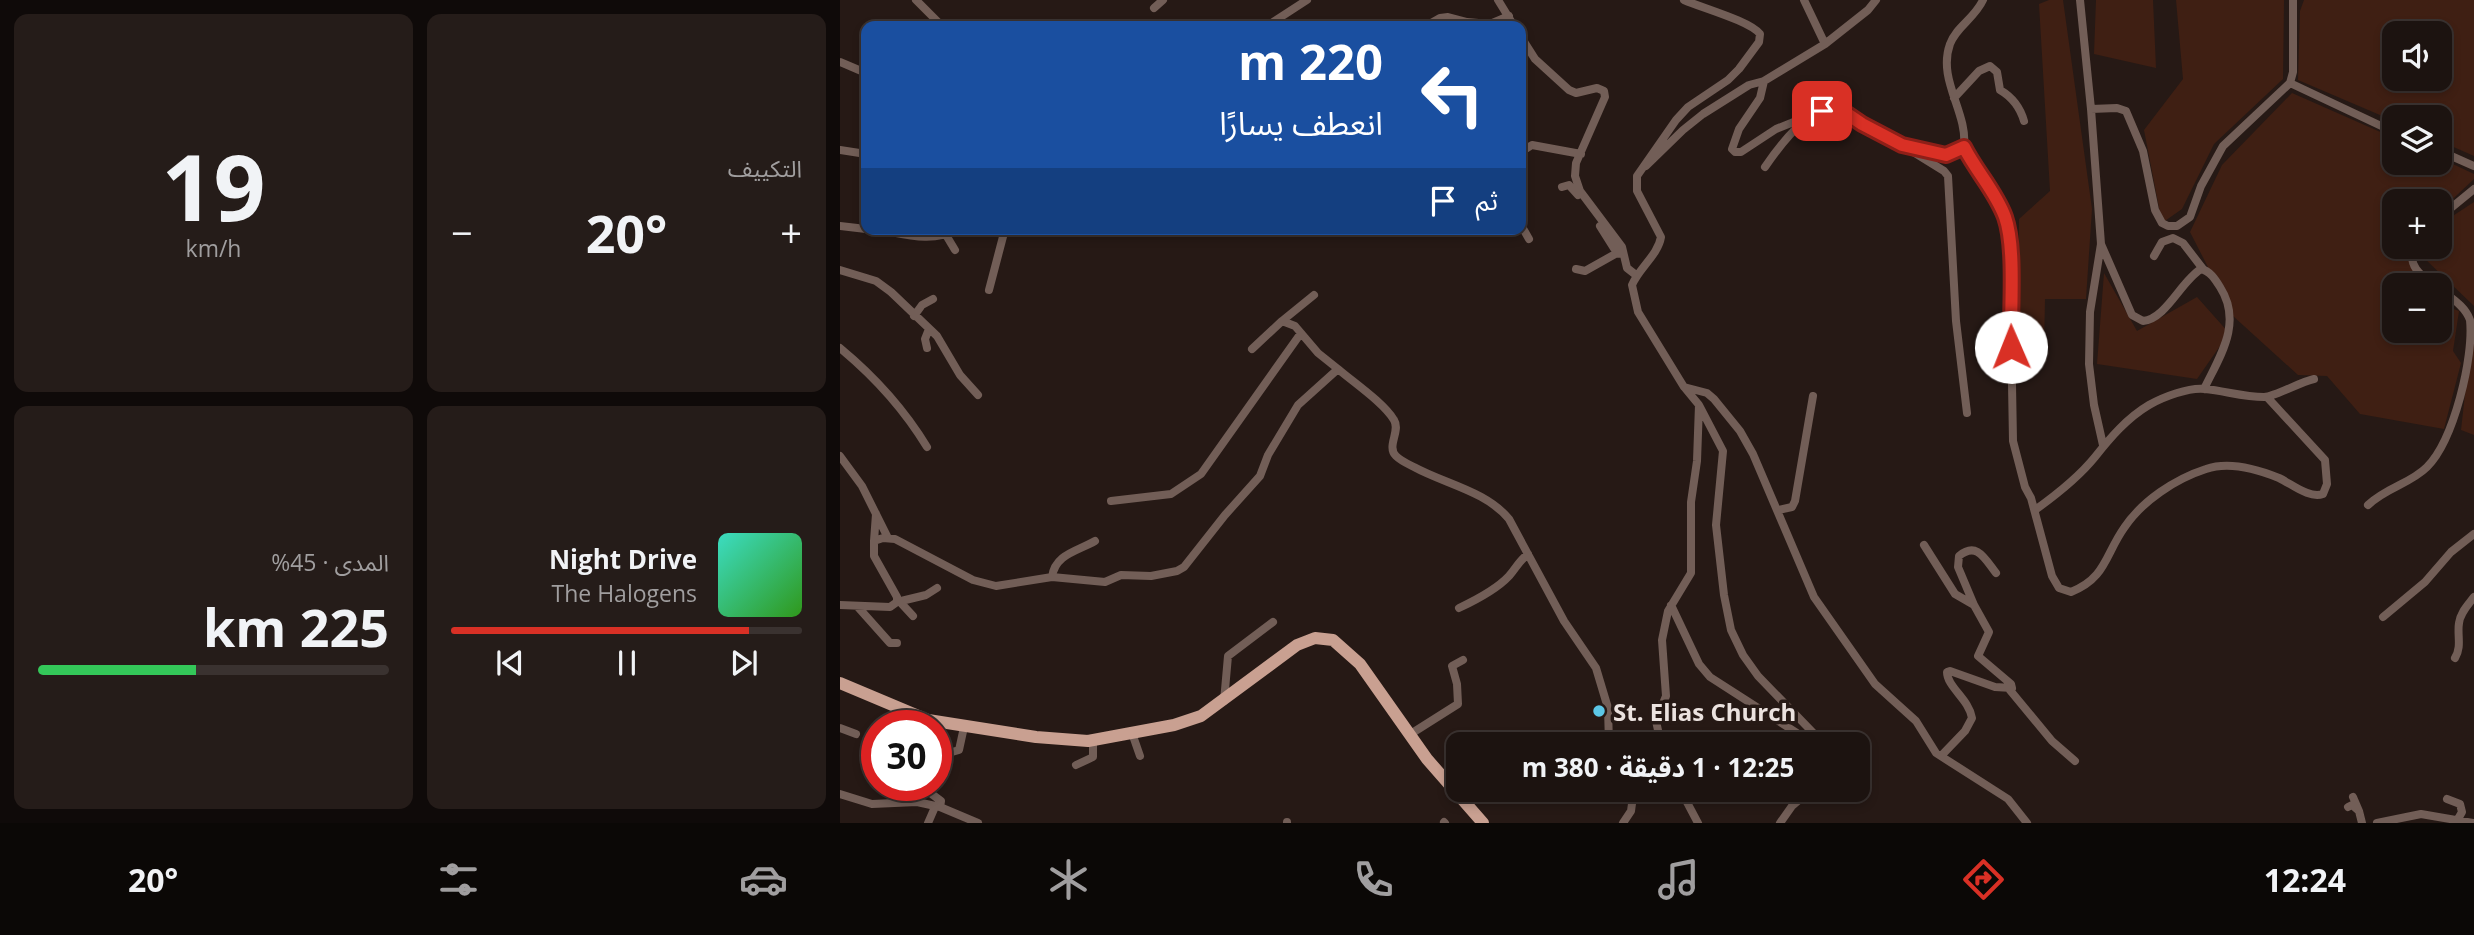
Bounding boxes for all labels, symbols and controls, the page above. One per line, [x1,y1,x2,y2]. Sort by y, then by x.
map controls [2382,21,2452,343]
button: sound [2382,21,2452,91]
text: 220 m [1238,28,1383,94]
icon: left [1407,49,1498,140]
pin [1792,81,1852,141]
icon: arrive [1803,92,1841,130]
text: انعطف يسارًا [1219,101,1383,144]
button: layers [2382,105,2452,175]
text: 19 [161,124,266,248]
text: التكييف [728,152,802,184]
icon: arrive [1424,182,1462,220]
text: ثم [1476,182,1498,218]
button: + [2382,189,2452,259]
text: 20° [586,197,667,268]
text: − [451,206,473,258]
text: + [780,206,802,258]
text: km/h [186,232,241,264]
button: − [2382,273,2452,343]
position arrow [1974,310,2048,384]
text: Night Drive [549,541,697,577]
text: المدى · 45% [271,546,389,578]
text: The Halogens [551,577,697,609]
text: 225 km [203,591,389,662]
icon: previous [491,644,529,682]
icon: pause [608,644,646,682]
icon: next [725,644,763,682]
place label: St. Elias Church [1613,695,1796,728]
marker: St. Elias Church [1591,703,1607,719]
speed limit sign: 30 [861,710,952,801]
text: 12:25 · 1 دقيقة · 380 m [1522,749,1794,785]
icon: filters [434,855,483,904]
icon: car [739,855,788,904]
icon: climate [1044,855,1093,904]
icon: phone [1349,855,1398,904]
icon: music [1654,855,1703,904]
icon: directions [1959,855,2008,904]
text: 20° [128,858,178,901]
text: 12:24 [2264,858,2346,901]

